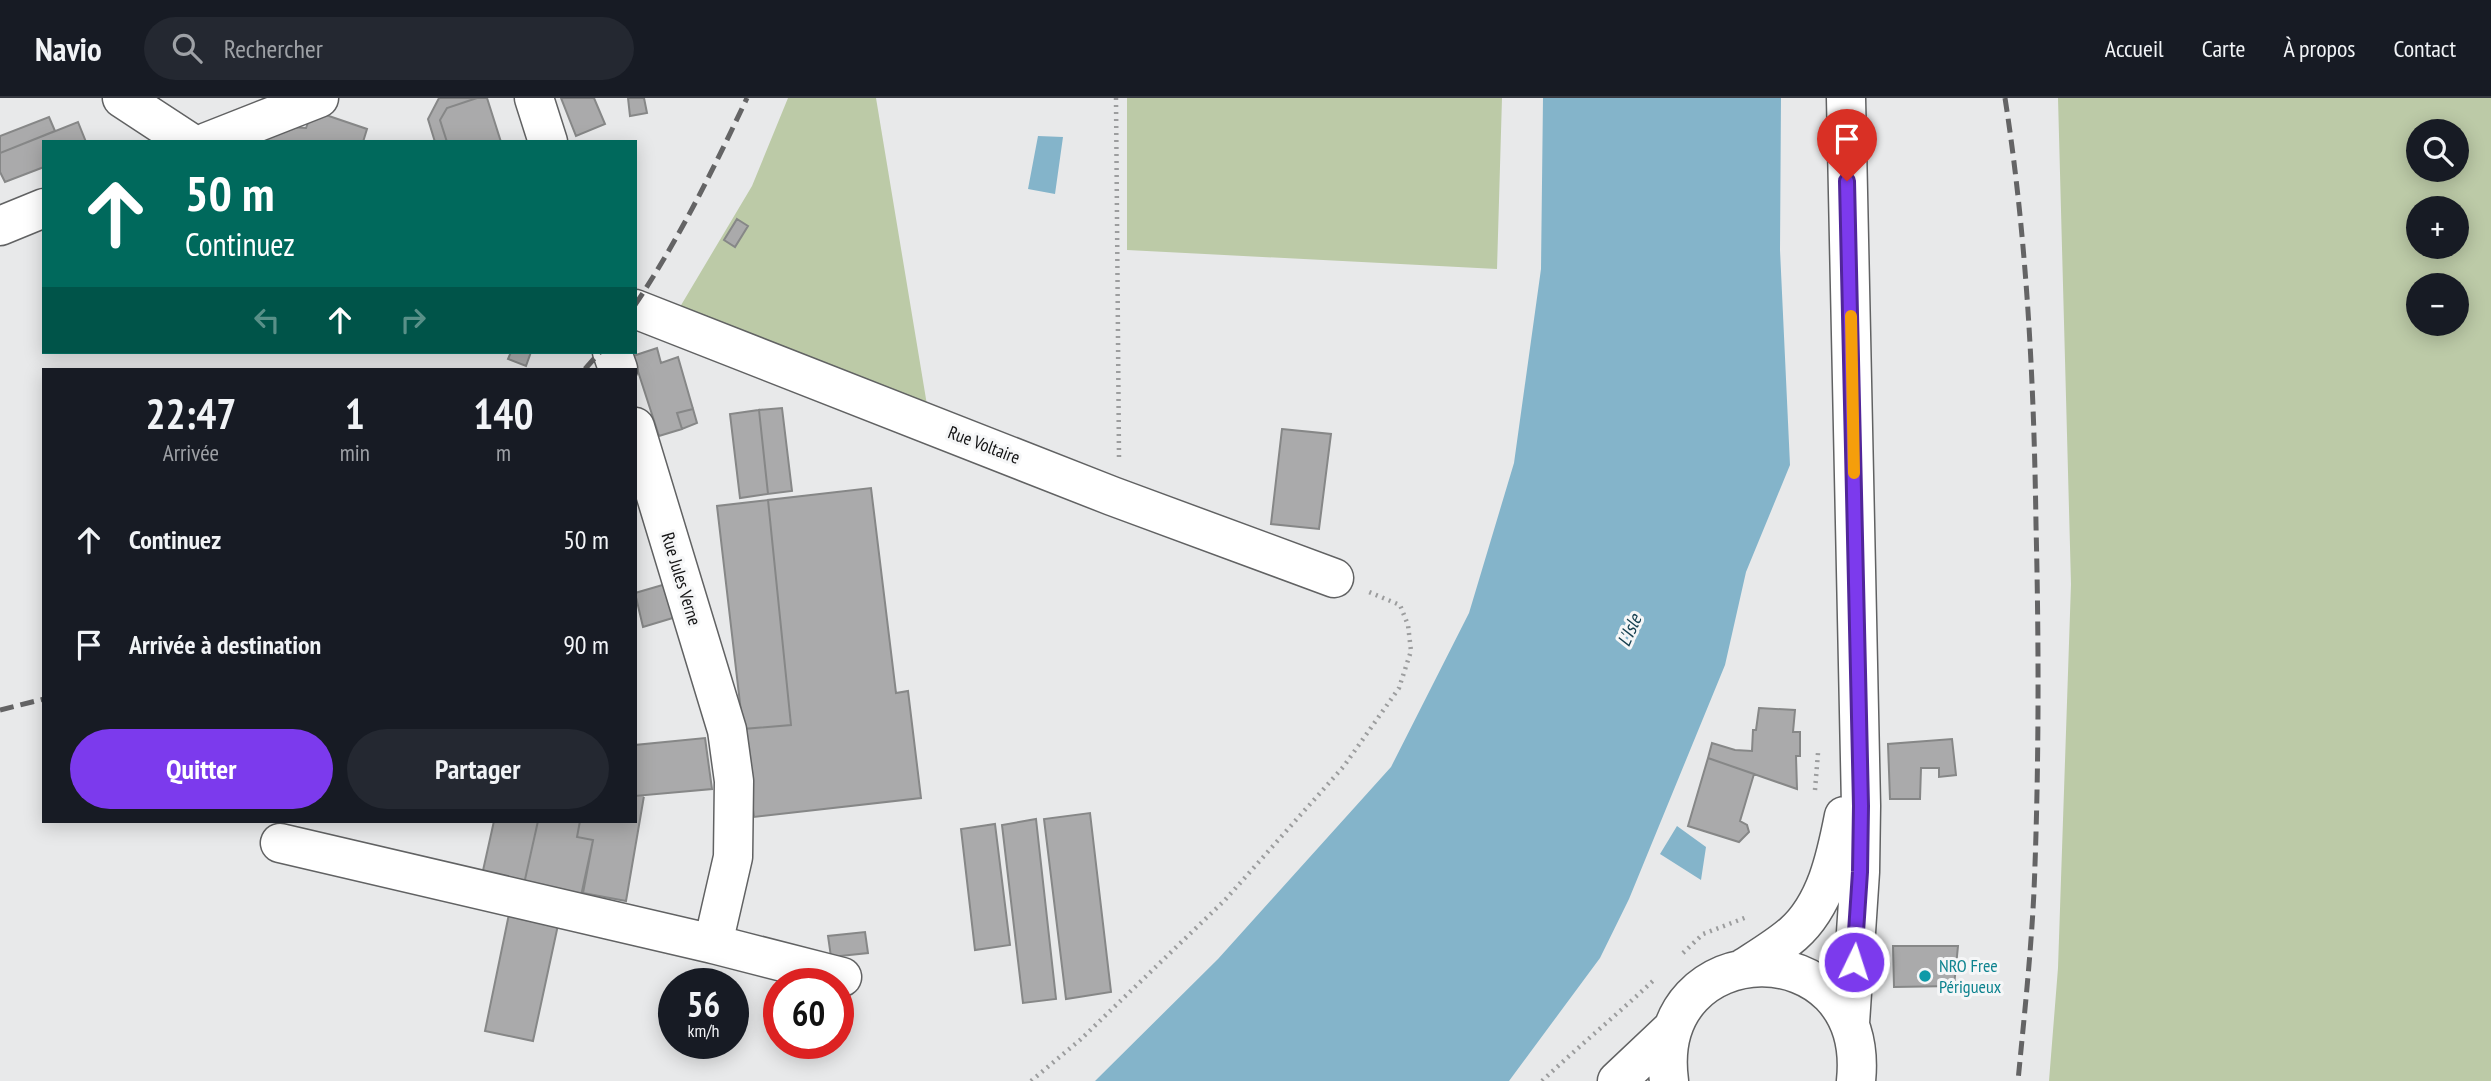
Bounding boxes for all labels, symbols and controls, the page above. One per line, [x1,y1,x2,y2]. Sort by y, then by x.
search box [144,17,634,80]
text: Navio [35,27,102,70]
icon: search [168,29,206,67]
text: Rechercher [224,32,323,65]
text: Accueil [2105,33,2164,64]
text: Carte [2202,33,2245,64]
text: À propos [2283,33,2355,64]
text: Contact [2393,33,2456,64]
pin [1817,109,1877,181]
map controls [2406,119,2469,336]
button: search [2406,119,2469,182]
icon: arrive [1828,120,1866,158]
text: 50 m [185,161,274,225]
icon: ahead [70,168,161,259]
button: + [2406,196,2469,259]
text: Continuez [185,223,295,265]
button: − [2406,273,2469,336]
icon: left [248,301,286,339]
icon: ahead [321,301,359,339]
icon: right [394,301,432,339]
text: 22:47 [145,386,236,441]
text: 1 [345,386,365,441]
text: 140 [473,386,534,441]
street label: Rue Voltaire [945,420,1023,469]
text: Arrivée [163,438,219,467]
text: min [340,438,370,467]
text: m [496,438,511,467]
icon: ahead [70,521,108,559]
text: Continuez [129,523,221,556]
text: 50 m [563,523,609,556]
street label: Rue Jules Verne [656,530,707,628]
water label: L'Isle [1611,609,1647,650]
icon: arrive [70,626,108,664]
text: Arrivée à destination [129,628,321,661]
text: 90 m [563,628,609,661]
button: Quitter [70,729,333,809]
button: Partager [347,729,609,809]
position arrow [1817,925,1891,999]
place label: NRO Free Périgueux [1939,954,2002,998]
speed limit sign: 60 [763,968,854,1059]
marker: NRO Free Périgueux [1917,968,1933,984]
text: 56 [687,981,720,1027]
text: km/h [688,1019,719,1042]

